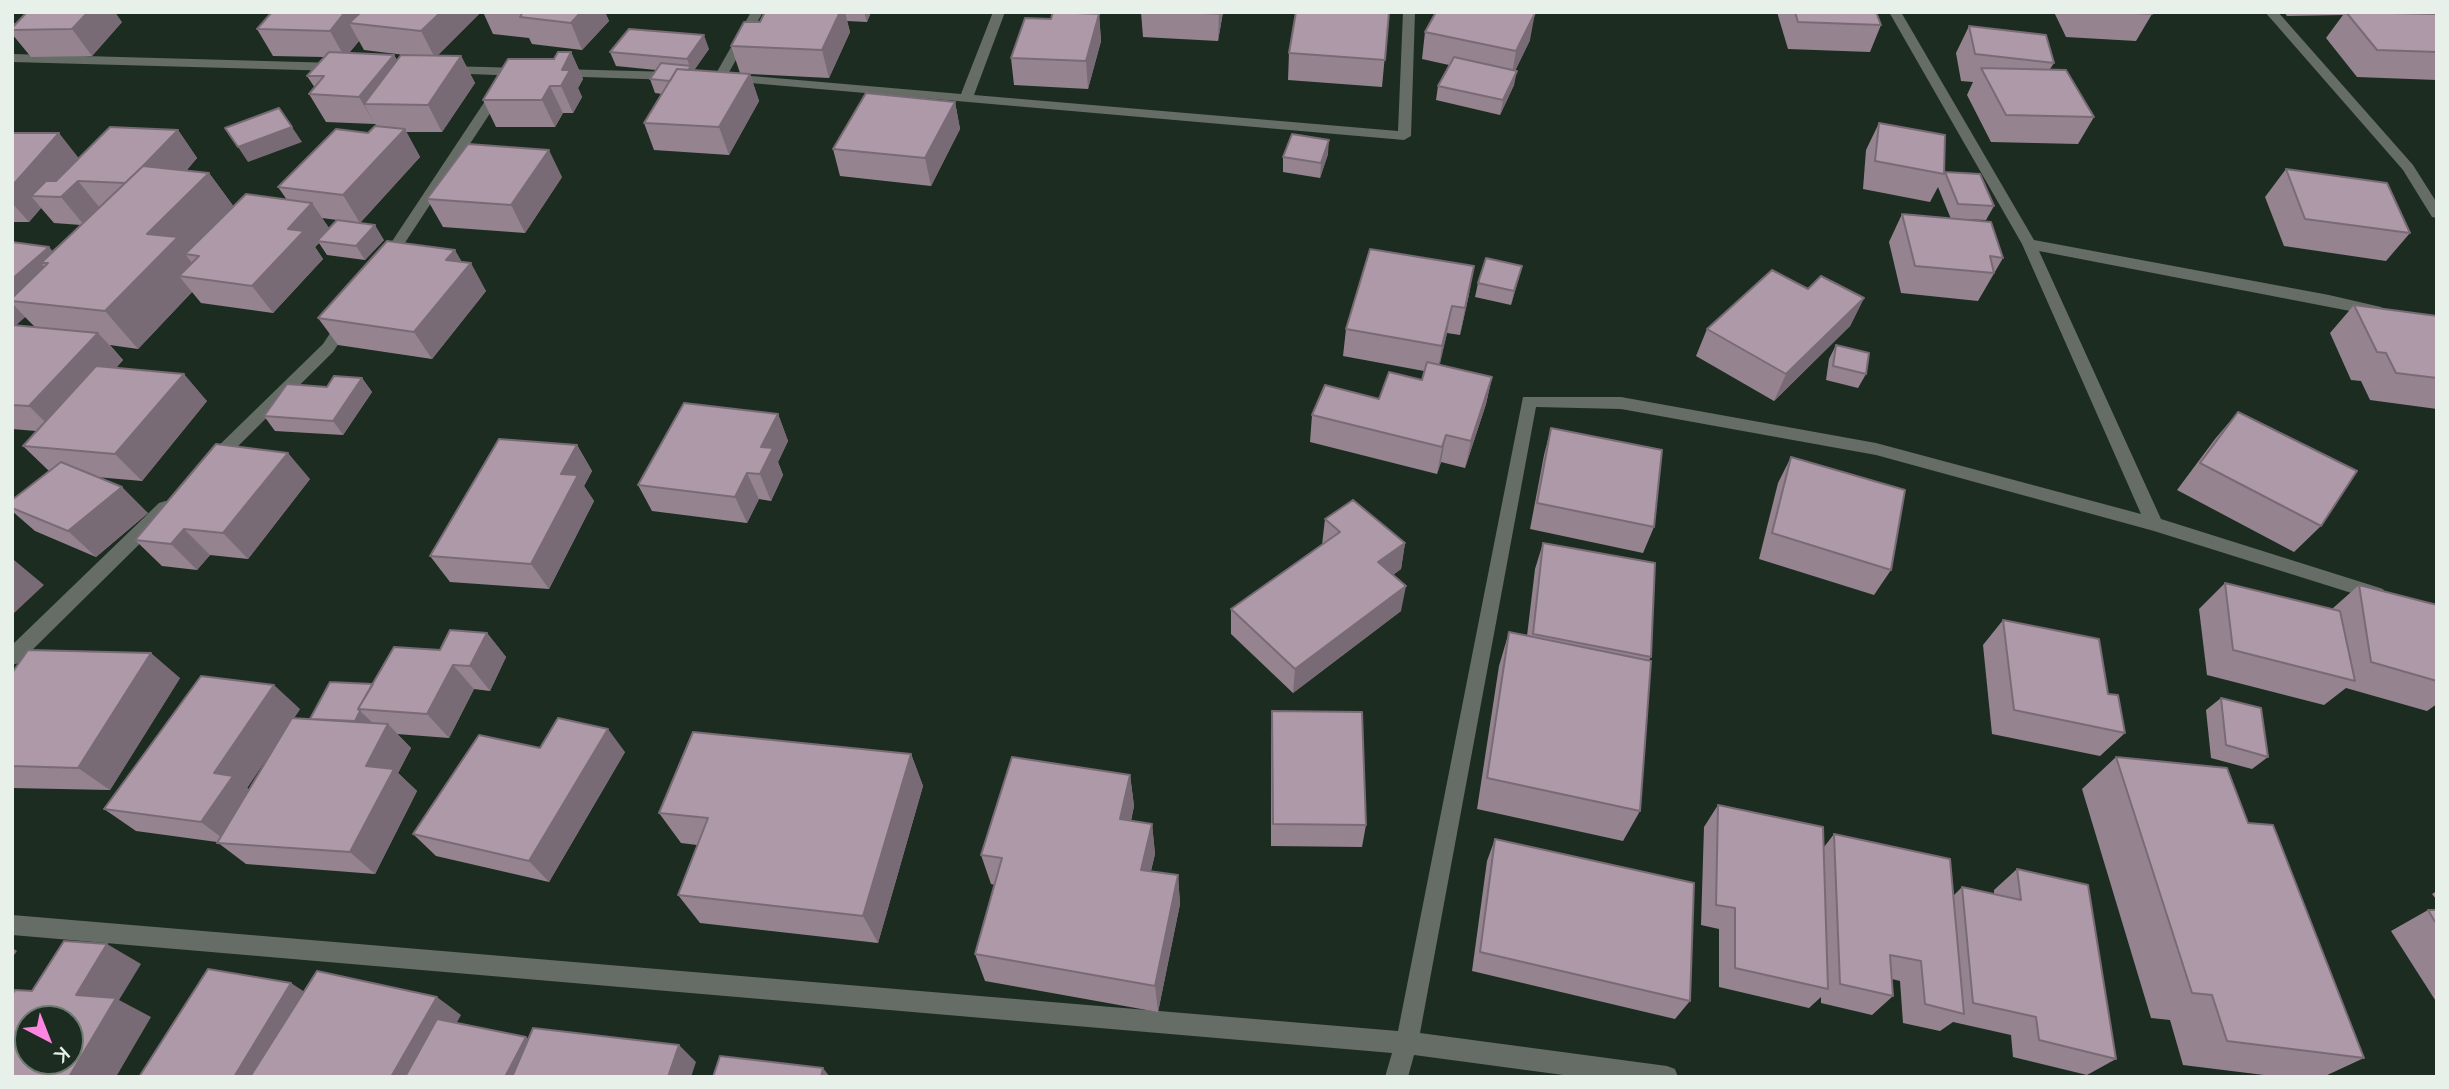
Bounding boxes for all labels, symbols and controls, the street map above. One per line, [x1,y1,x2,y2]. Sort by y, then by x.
north arrow [14,1005,84,1075]
text: K [48,1040,75,1068]

